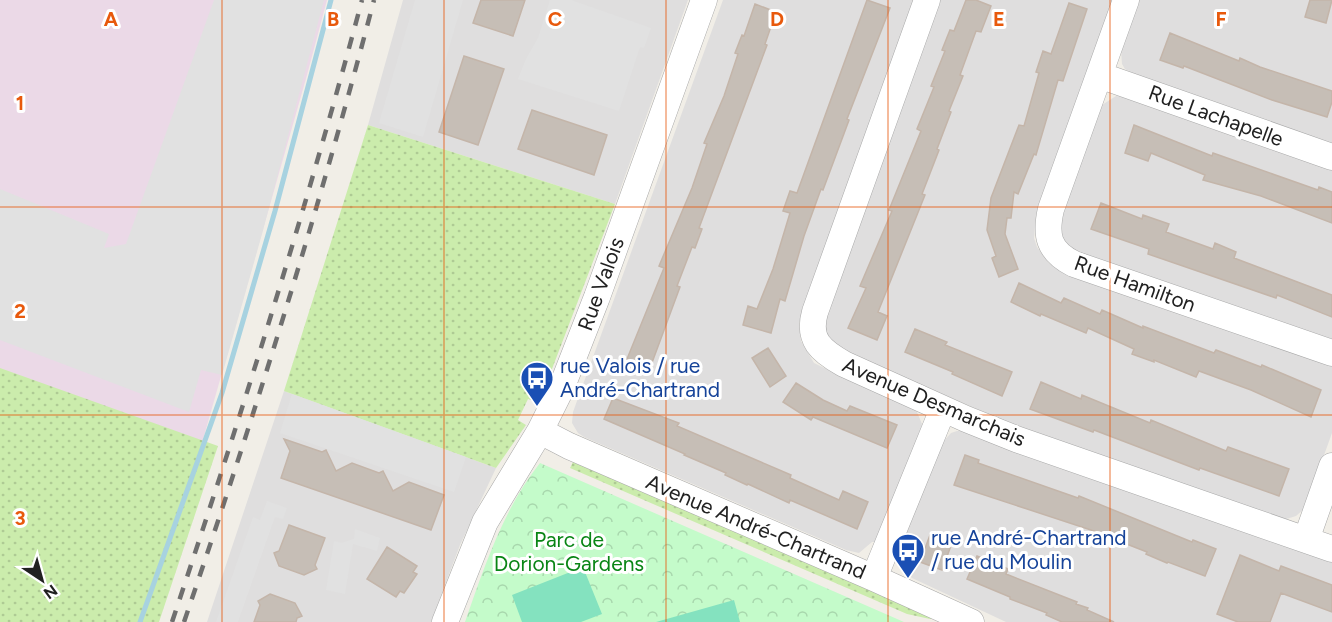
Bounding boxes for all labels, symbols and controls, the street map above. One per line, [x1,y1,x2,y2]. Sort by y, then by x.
text: A [104,7,119,31]
text: B [327,7,339,31]
text: C [548,7,562,31]
text: D [770,7,784,31]
text: E [993,7,1005,31]
text: F [1215,7,1227,31]
street label: Rue Lachapelle [1145,80,1287,151]
text: 1 [16,91,24,115]
street label: Rue Valois [572,234,629,334]
street label: Rue Hamilton [1071,250,1199,317]
text: 2 [14,299,26,323]
street label: Avenue Desmarchais [839,352,1029,451]
place label: rue Valois / rue André-Chartrand [560,353,720,402]
bus stop icon: rue Valois / rue André-Chartrand [519,360,555,407]
street label: Avenue André-Chartrand [643,469,870,584]
text: 3 [14,506,26,530]
place label: rue André-Chartrand / rue du Moulin [931,525,1127,574]
park label: Parc de Dorion-Gardens [494,527,644,576]
bus stop icon: rue André-Chartrand / rue du Moulin [890,532,926,579]
north arrow [12,550,72,610]
text: N [40,580,61,603]

